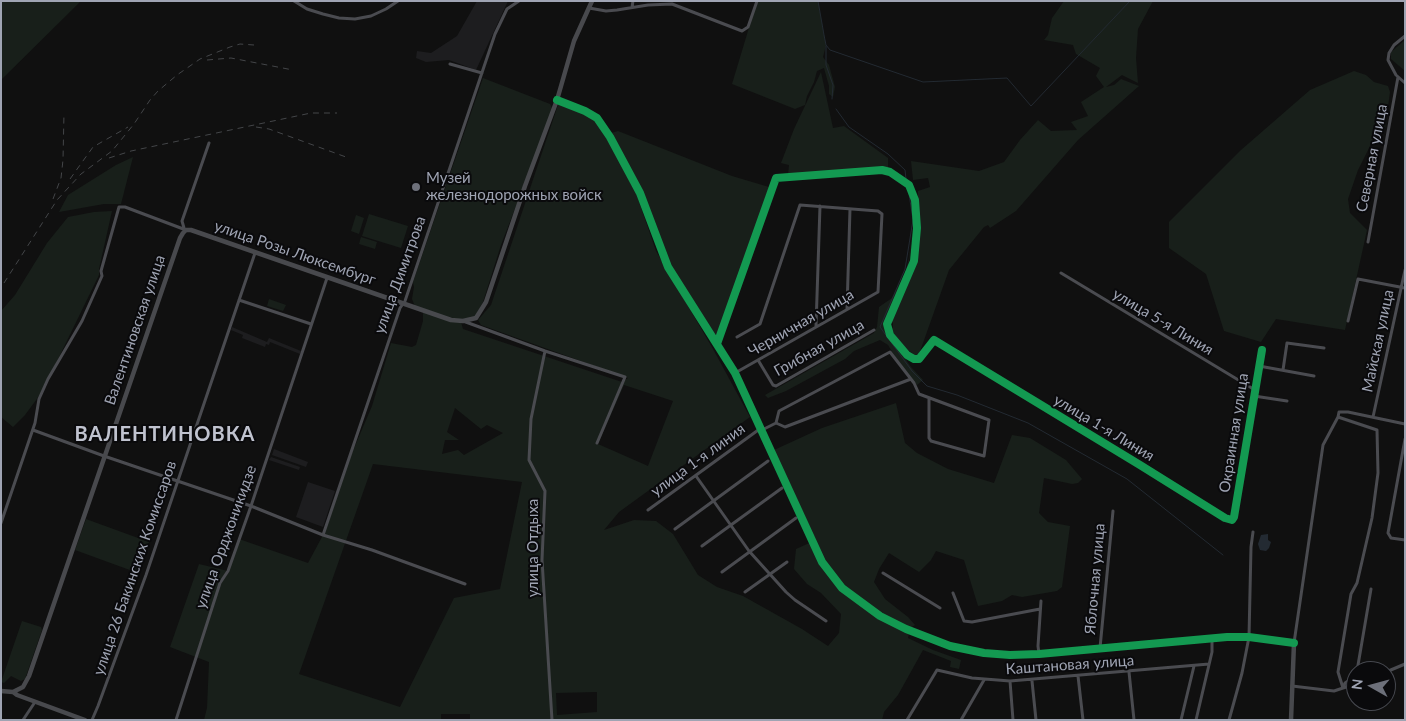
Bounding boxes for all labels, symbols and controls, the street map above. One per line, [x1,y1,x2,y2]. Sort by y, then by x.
street label: Северная улица [1353,102,1391,214]
place label: Музей железнодорожных войск [426,169,602,204]
marker: Музей железнодорожных войск [410,181,422,193]
street label: улица Димитрова [370,214,430,336]
street label: улица Розы Люксембург [212,217,378,289]
street label: Валентиновская улица [101,253,169,407]
street label: Черничная улица [745,285,857,361]
street label: улица 5-я Линия [1109,285,1217,359]
street label: Майская улица [1358,288,1398,394]
street label: Грибная улица [771,316,867,380]
street label: Окраинная улица [1216,372,1252,494]
street label: улица 1-я Линия [1050,391,1158,465]
street label: улица 1-я линия [647,420,749,500]
district label: ВАЛЕНТИНОВКА [73,423,257,447]
street label: улица 26 Бакинских Комиссаров [90,458,180,678]
street label: улица Орджоникидзе [192,463,260,611]
street label: улица Отдыха [524,499,542,597]
street label: Яблочная улица [1081,523,1109,635]
street label: Каштановая улица [1005,652,1135,678]
north arrow [1346,661,1396,711]
text: N [1348,678,1366,691]

